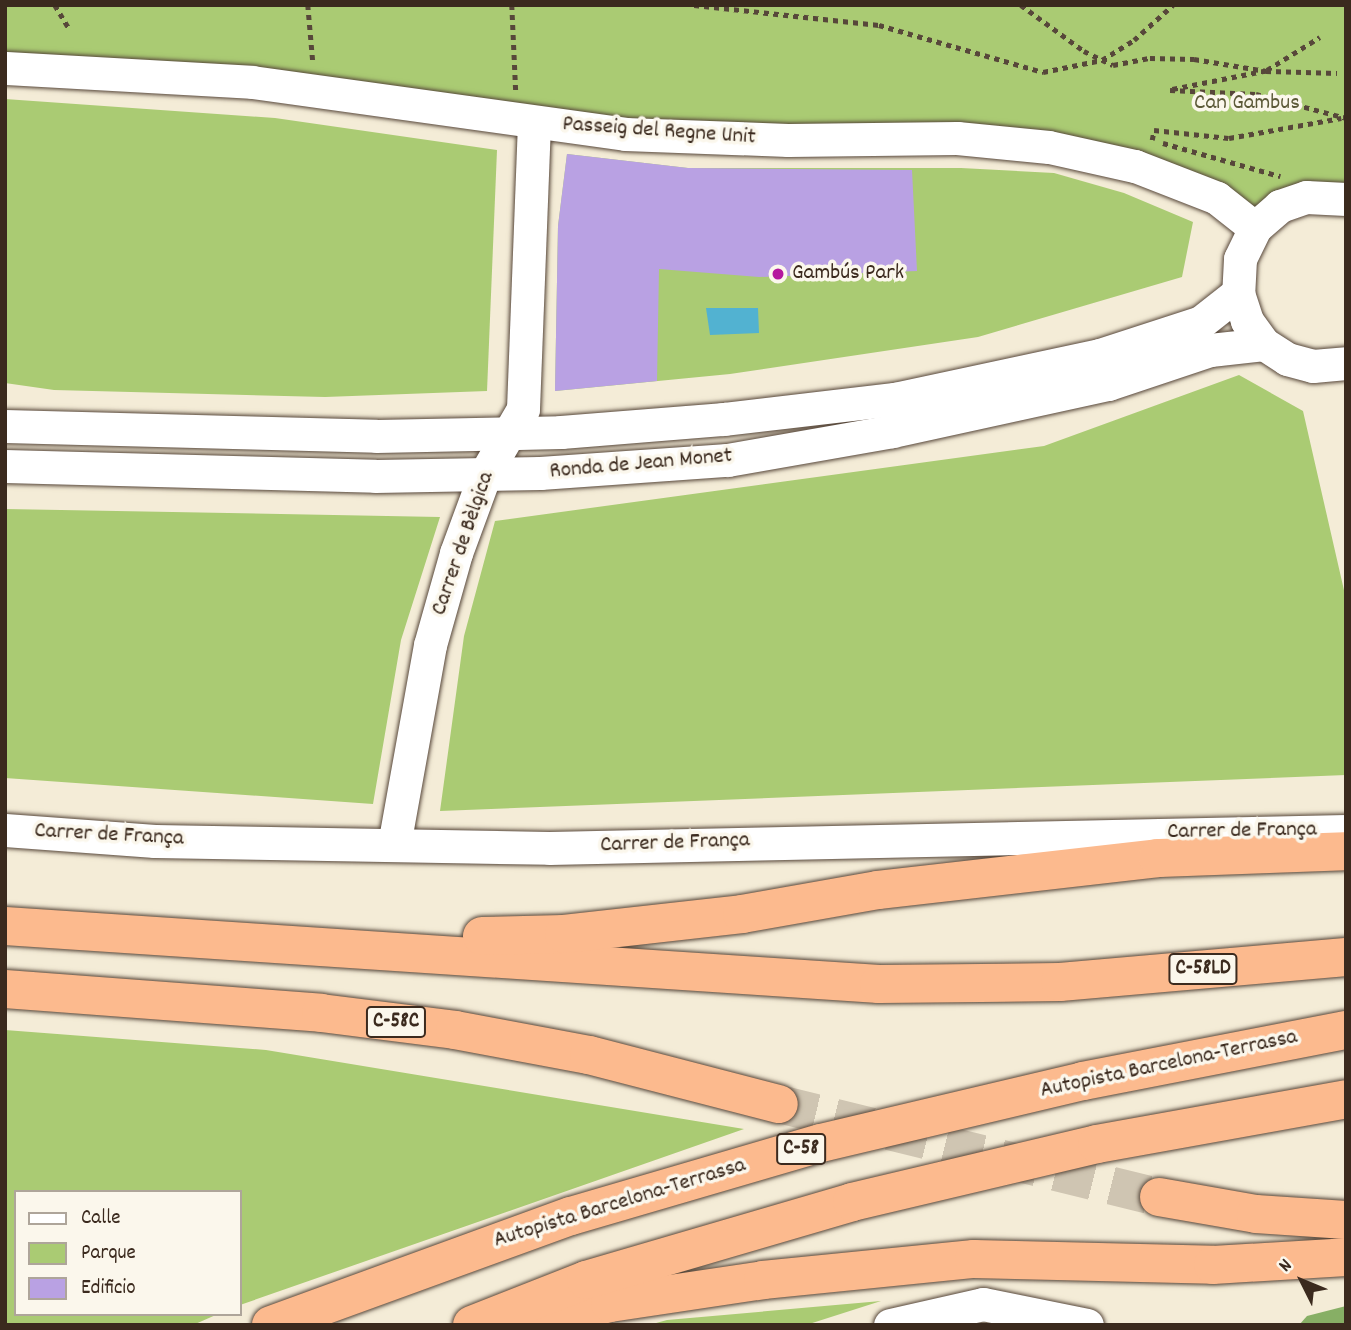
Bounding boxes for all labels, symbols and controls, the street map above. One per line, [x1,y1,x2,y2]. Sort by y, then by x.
park label: Can Gambus [1194,90,1300,118]
street label: Passeig del Regne Unit [561,111,757,153]
place label: Gambús Park [792,260,904,288]
marker: Gambús Park [770,266,786,282]
street label: Ronda de Jean Monet [549,443,733,487]
street label: Carrer de Bèlgica [427,469,501,619]
street label: Carrer de França [1167,817,1317,847]
street label: Carrer de França [34,818,184,854]
street label: Carrer de França [600,828,750,860]
road number: C-58LD [1168,951,1238,986]
road number: C-58C [364,1004,428,1040]
street label: Autopista Barcelona-Terrassa [1038,1024,1300,1106]
road number: C-58 [775,1132,827,1166]
street label: Autopista Barcelona-Terrassa [491,1152,749,1256]
legend [14,1190,242,1316]
text: Calle [81,1204,120,1234]
text: Parque [81,1239,136,1269]
north arrow [1267,1246,1337,1316]
text: N [1273,1254,1299,1279]
text: Edificio [81,1274,136,1304]

